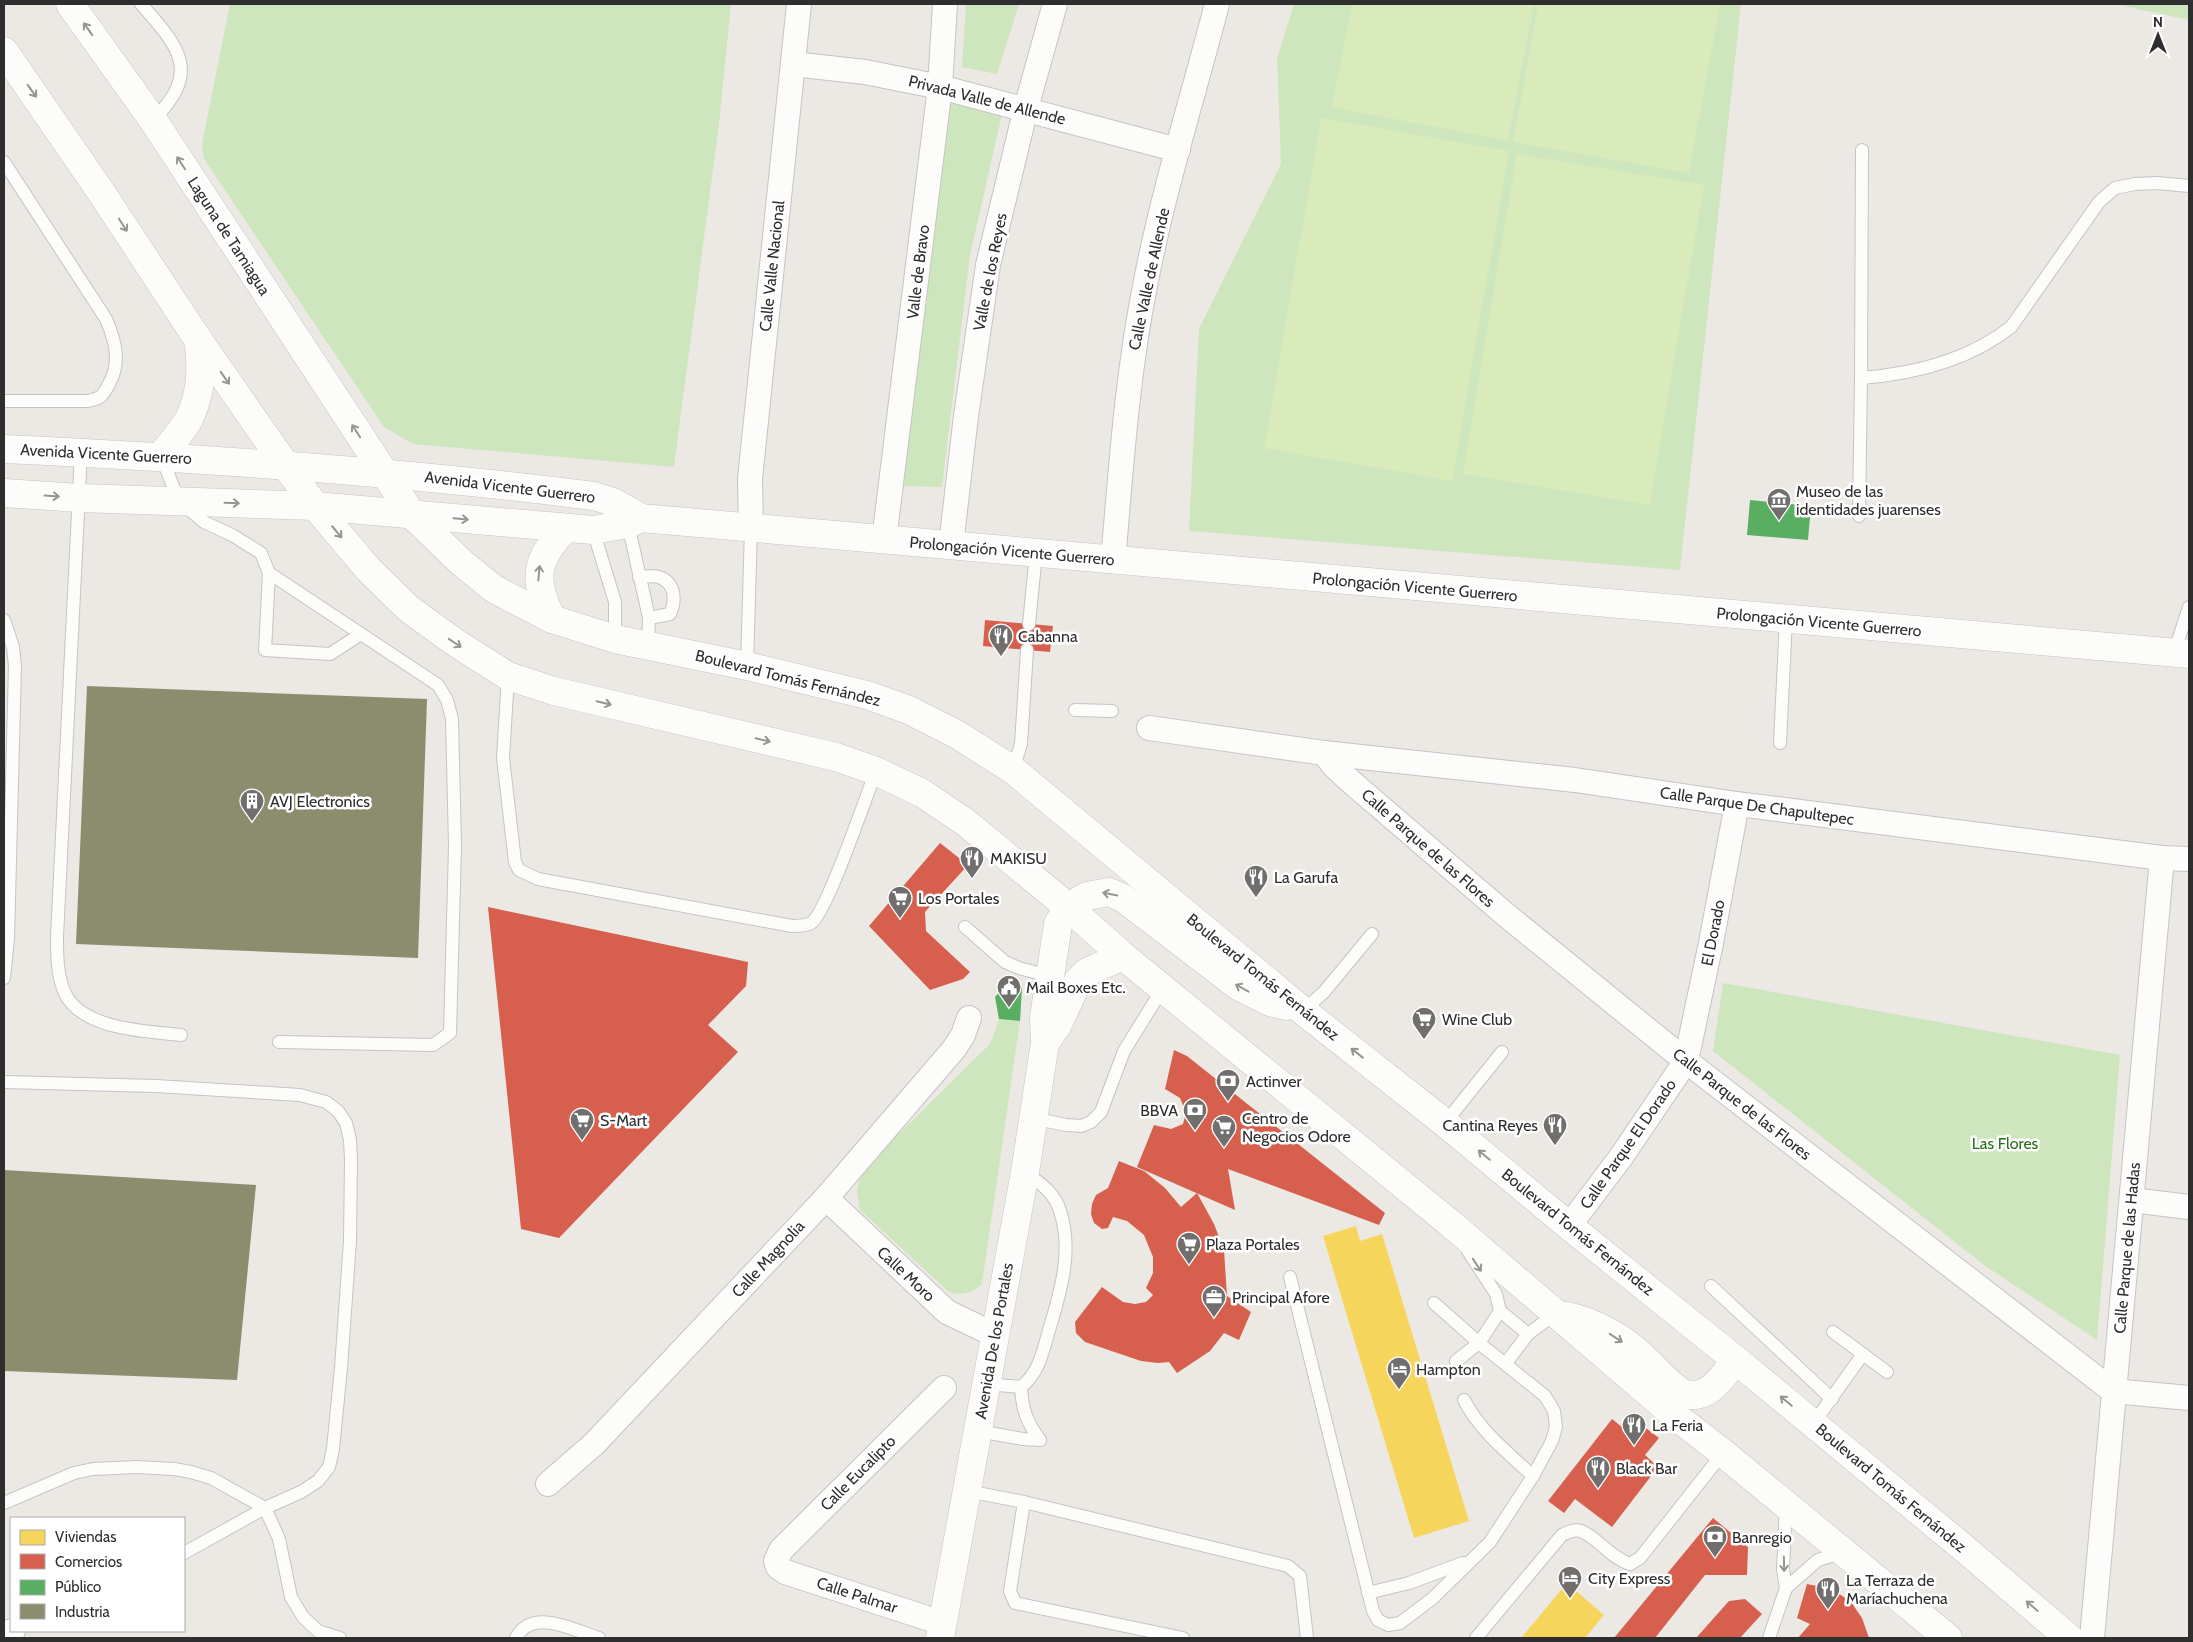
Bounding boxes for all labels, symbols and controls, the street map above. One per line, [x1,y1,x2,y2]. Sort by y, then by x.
north arrow [2133,10,2183,60]
text: N [2153,13,2163,31]
one-way arrow [83,22,93,36]
street label: Privada Valle de Allende [906,71,1068,129]
one-way arrow [27,84,37,98]
one-way arrow [175,156,185,170]
street label: Laguna de Tamiagua [184,173,275,299]
street label: Calle Valle Nacional [756,199,788,332]
street label: Calle Valle de Allende [1125,206,1173,352]
street label: Valle de los Reyes [969,211,1011,333]
one-way arrow [118,218,129,232]
street label: Valle de Bravo [903,223,933,320]
one-way arrow [220,371,230,385]
one-way arrow [350,424,360,438]
street label: Avenida Vicente Guerrero [20,440,192,468]
street label: Avenida Vicente Guerrero [424,467,597,507]
place label: Museo de las identidades juarenses [1796,482,1941,519]
museum icon: Museo de las identidades juarenses [1766,487,1792,521]
one-way arrow [44,491,60,501]
one-way arrow [224,498,240,507]
one-way arrow [453,514,469,524]
one-way arrow [332,526,343,539]
street label: Prolongación Vicente Guerrero [909,533,1116,569]
one-way arrow [535,565,544,581]
street label: Prolongación Vicente Guerrero [1312,569,1519,605]
street label: Prolongación Vicente Guerrero [1716,604,1923,640]
restaurant icon: Cabanna [988,623,1014,657]
place label: Cabanna [1018,627,1078,646]
one-way arrow [448,638,462,648]
street label: Boulevard Tomás Fernández [693,646,883,710]
one-way arrow [596,699,612,708]
one-way arrow [754,736,770,745]
street label: Calle Parque De Chapultepec [1659,783,1855,829]
street label: Calle Parque de las Flores [1358,785,1499,911]
building icon: AVJ Electronics [239,788,265,822]
place label: AVJ Electronics [270,792,370,811]
restaurant icon: MAKISU [959,845,985,879]
place label: MAKISU [990,849,1047,868]
restaurant icon: La Garufa [1243,864,1269,898]
place label: La Garufa [1274,868,1338,887]
supermarket icon: Los Portales [887,885,913,919]
place label: Los Portales [918,889,1000,908]
one-way arrow [1103,889,1119,899]
street label: El Dorado [1697,898,1729,968]
street label: Boulevard Tomás Fernández [1183,910,1343,1045]
public building icon: Mail Boxes Etc. [996,974,1022,1008]
place label: Mail Boxes Etc. [1026,978,1126,997]
one-way arrow [1235,982,1249,992]
supermarket icon: Wine Club [1411,1006,1437,1040]
place label: Wine Club [1442,1010,1512,1029]
street label: Calle Parque de las Flores [1669,1044,1815,1164]
one-way arrow [1351,1048,1364,1059]
bank icon: Actinver [1215,1068,1241,1102]
place label: Actinver [1246,1072,1302,1091]
street label: Calle Parque El Dorado [1576,1075,1680,1213]
bank icon: BBVA [1182,1097,1208,1131]
place label: BBVA [1140,1101,1178,1120]
supermarket icon: S-Mart [569,1107,595,1141]
place label: Centro de Negocios Odore [1242,1109,1351,1146]
place label: S-Mart [600,1111,648,1130]
restaurant icon: Cantina Reyes [1542,1112,1568,1146]
supermarket icon: Centro de Negocios Odore [1211,1114,1237,1148]
place label: Cantina Reyes [1442,1116,1538,1135]
park label: Las Flores [1972,1134,2039,1153]
one-way arrow [1478,1150,1491,1161]
street label: Calle Parque de las Hadas [2110,1161,2144,1334]
street label: Boulevard Tomás Fernández [1498,1165,1658,1300]
street label: Calle Magnolia [728,1216,809,1301]
supermarket icon: Plaza Portales [1176,1231,1202,1265]
place label: Plaza Portales [1206,1235,1300,1254]
street label: Calle Moro [873,1242,939,1306]
one-way arrow [1473,1257,1483,1271]
street label: Avenida De los Portales [971,1261,1017,1421]
office icon: Principal Afore [1201,1284,1227,1318]
place label: Principal Afore [1232,1288,1330,1307]
one-way arrow [1609,1333,1623,1343]
hotel icon: Hampton [1386,1356,1412,1390]
place label: Hampton [1416,1360,1481,1379]
one-way arrow [1780,1396,1793,1407]
restaurant icon: La Feria [1621,1412,1647,1446]
place label: La Feria [1652,1416,1704,1435]
street label: Boulevard Tomás Fernández [1812,1420,1970,1557]
street label: Calle Eucalipto [816,1431,900,1515]
restaurant icon: Black Bar [1585,1455,1611,1489]
place label: Black Bar [1616,1459,1678,1478]
legend [10,1517,185,1632]
bank icon: Banregio [1702,1524,1728,1558]
text: Viviendas [55,1528,116,1546]
place label: Banregio [1732,1528,1792,1547]
text: Comercios [55,1553,122,1571]
one-way arrow [1779,1556,1789,1572]
hotel icon: City Express [1557,1565,1583,1599]
place label: City Express [1588,1569,1671,1588]
place label: La Terraza de Maríachuchena [1846,1571,1948,1608]
street label: Calle Palmar [814,1573,901,1617]
restaurant icon: La Terraza de Maríachuchena [1815,1576,1841,1610]
text: Público [55,1578,101,1596]
one-way arrow [2026,1601,2039,1612]
text: Industria [55,1603,110,1621]

